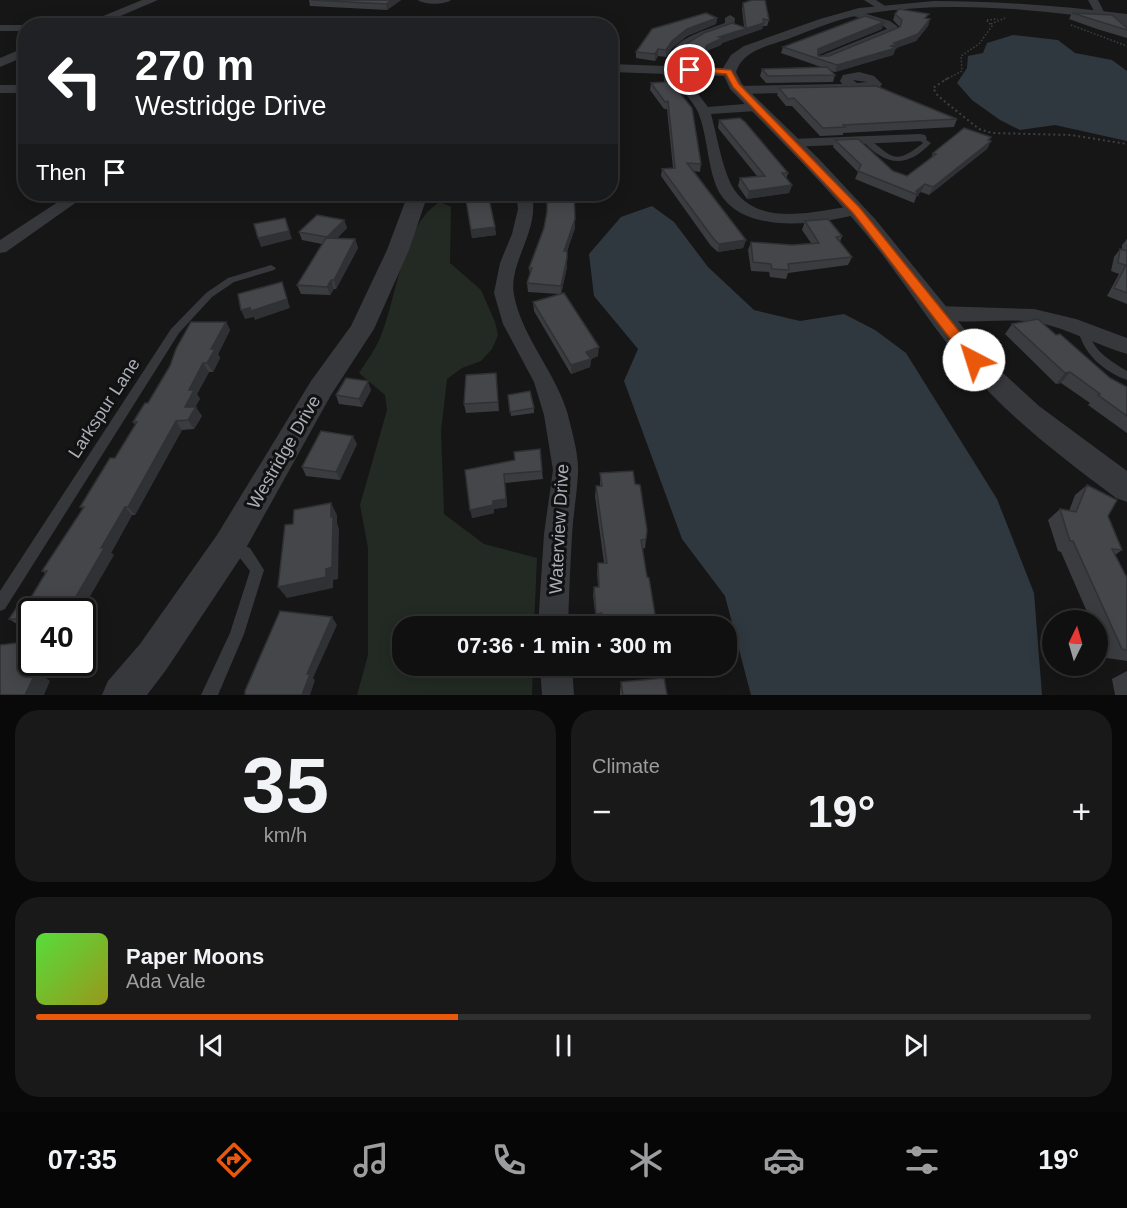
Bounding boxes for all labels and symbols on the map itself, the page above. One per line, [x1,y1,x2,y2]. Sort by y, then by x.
pin [664,44,715,95]
position arrow [942,328,1006,392]
street label: Larkspur Lane [64,354,144,462]
street label: Westridge Drive [243,392,325,512]
street label: Waterview Drive [546,463,572,595]
speed limit sign: 40 [18,598,96,676]
north arrow [1042,610,1108,676]

